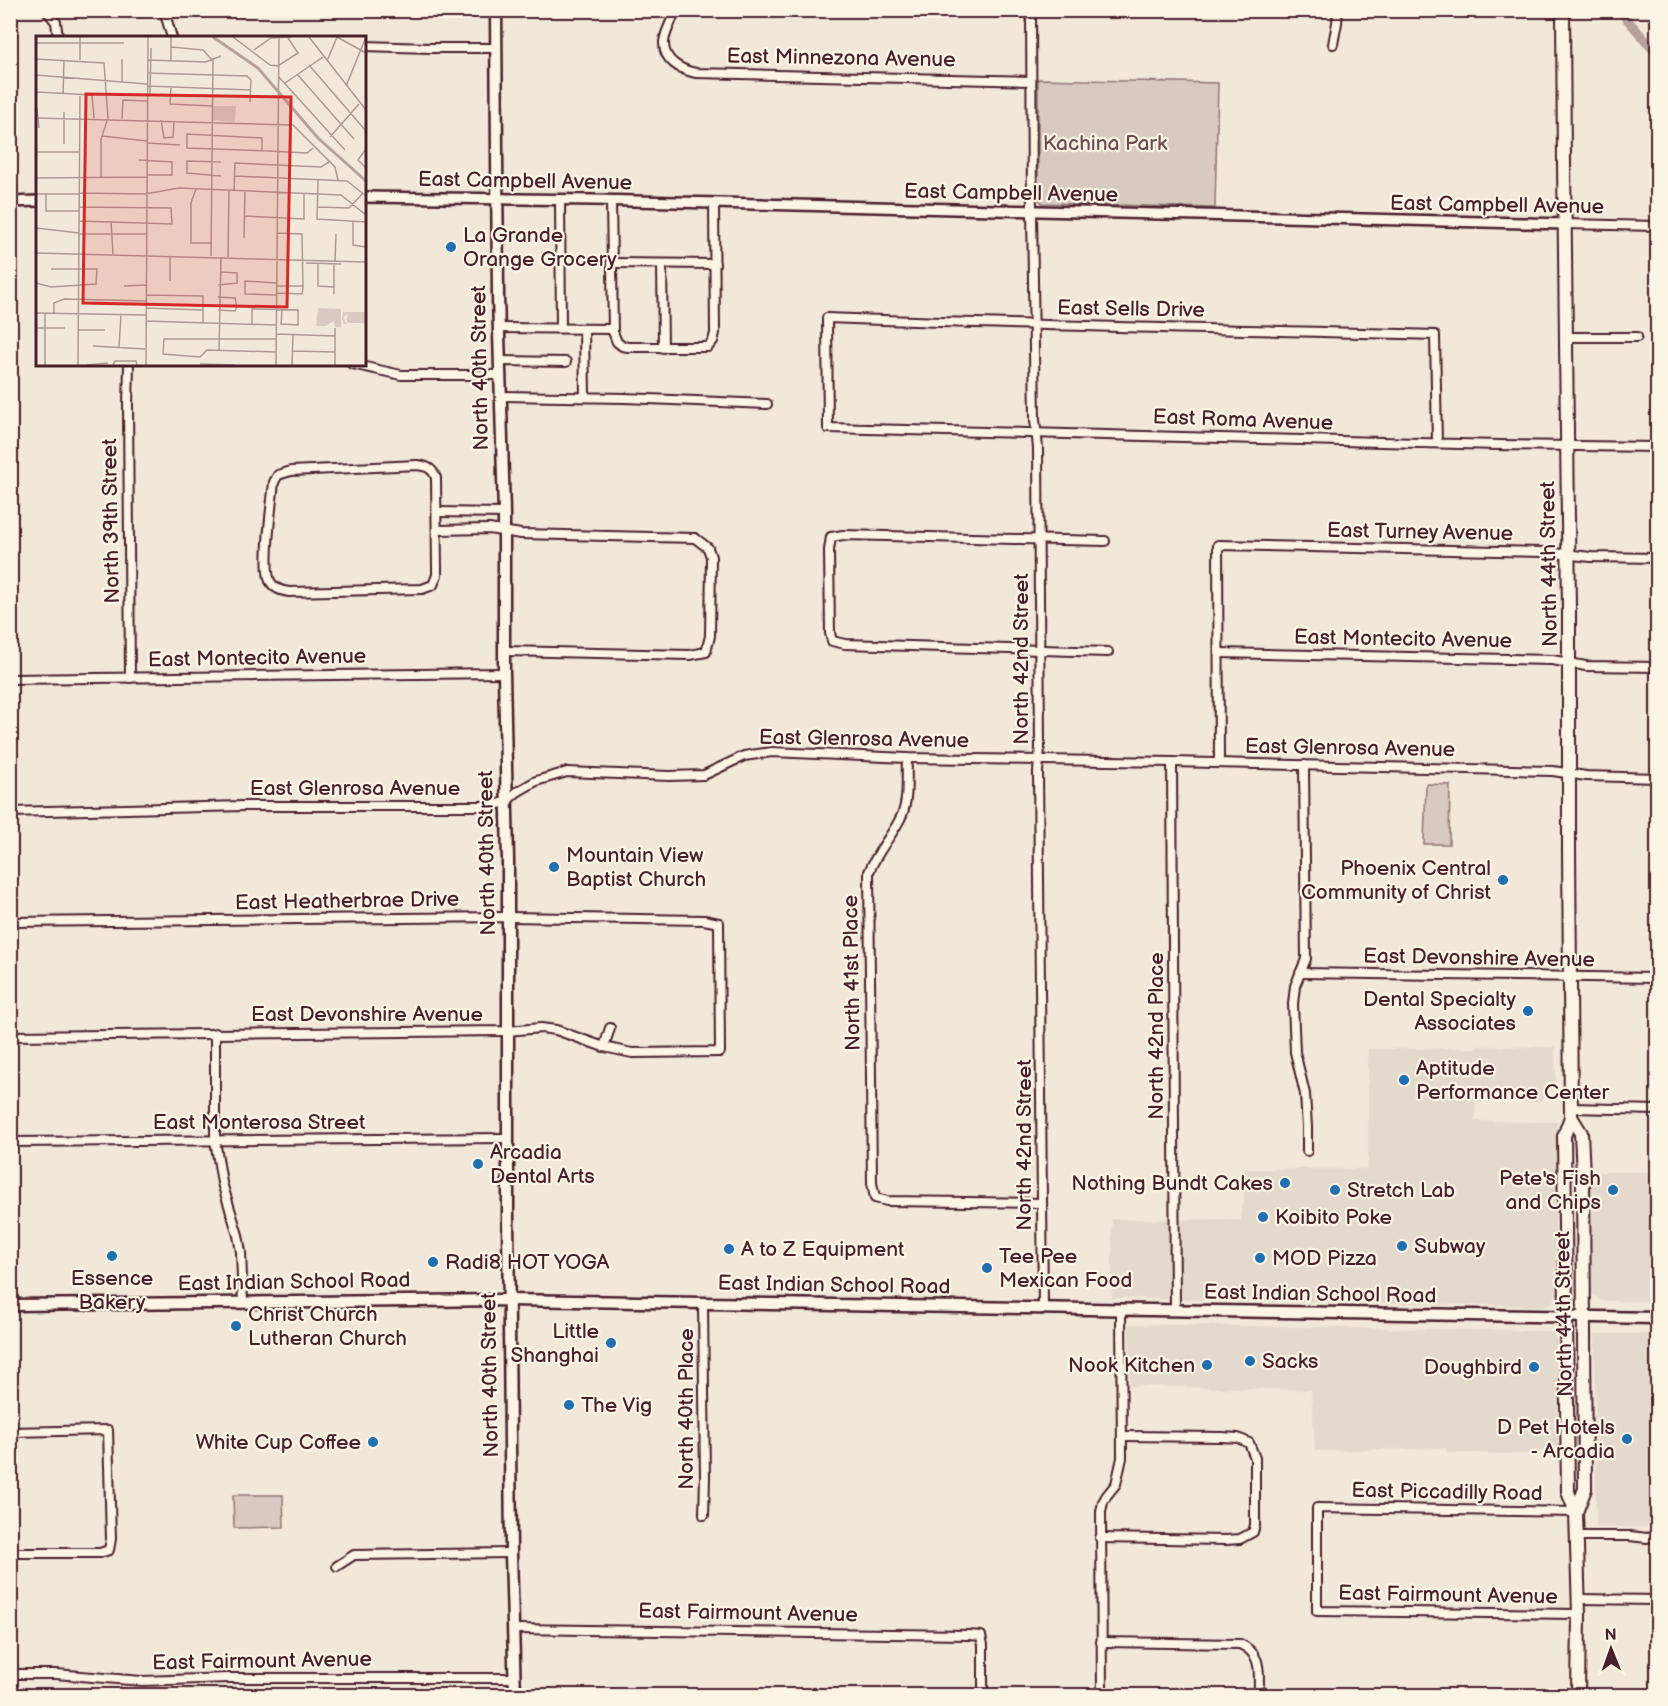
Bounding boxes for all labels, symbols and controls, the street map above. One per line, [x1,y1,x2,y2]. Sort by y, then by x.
inset map [36,36,366,366]
street label: East Minnezona Avenue [726,44,956,72]
park label: Kachina Park [1043,131,1168,156]
street label: East Campbell Avenue [418,167,632,195]
street label: East Campbell Avenue [904,179,1118,207]
street label: East Campbell Avenue [1390,191,1604,219]
place label: La Grande Orange Grocery [463,223,617,272]
marker: La Grande Orange Grocery [444,240,458,254]
street label: North 40th Street [466,285,494,451]
street label: East Sells Drive [1057,295,1205,323]
street label: East Roma Avenue [1152,404,1334,436]
street label: North 39th Street [97,438,125,604]
street label: North 44th Street [1535,480,1563,647]
street label: East Turney Avenue [1327,518,1513,546]
street label: North 42nd Street [1009,573,1034,745]
street label: East Montecito Avenue [1294,625,1512,653]
street label: East Montecito Avenue [148,644,366,672]
street label: East Glenrosa Avenue [759,725,969,753]
street label: East Glenrosa Avenue [1245,734,1455,762]
street label: North 40th Street [473,770,501,936]
street label: East Glenrosa Avenue [250,776,460,801]
place label: Mountain View Baptist Church [566,843,706,892]
place label: Phoenix Central Community of Christ [1301,856,1492,905]
marker: Mountain View Baptist Church [547,860,561,874]
marker: Phoenix Central Community of Christ [1496,873,1510,887]
street label: East Heatherbrae Drive [235,887,459,915]
street label: North 41st Place [838,895,866,1051]
street label: East Devonshire Avenue [1363,943,1595,973]
street label: North 42nd Place [1144,952,1169,1120]
place label: Dental Specialty Associates [1363,987,1516,1036]
street label: East Devonshire Avenue [251,1002,483,1027]
marker: Dental Specialty Associates [1521,1004,1535,1018]
place label: Aptitude Performance Center [1416,1056,1609,1105]
street label: North 42nd Street [1012,1059,1037,1231]
marker: Aptitude Performance Center [1397,1073,1411,1087]
street label: East Monterosa Street [153,1110,366,1135]
place label: Arcadia Dental Arts [490,1140,595,1189]
marker: Arcadia Dental Arts [471,1157,485,1171]
place label: Pete's Fish and Chips [1499,1166,1601,1215]
place label: Nothing Bundt Cakes [1071,1171,1273,1196]
marker: Nothing Bundt Cakes [1278,1176,1292,1190]
place label: Stretch Lab [1347,1178,1455,1203]
marker: Stretch Lab [1328,1183,1342,1197]
marker: Pete's Fish and Chips [1606,1183,1620,1197]
place label: Koibito Poke [1275,1205,1392,1230]
marker: Koibito Poke [1256,1210,1270,1224]
street label: North 44th Street [1550,1230,1578,1397]
place label: Subway [1414,1234,1486,1259]
place label: A to Z Equipment [741,1237,905,1262]
marker: Subway [1395,1239,1409,1253]
marker: A to Z Equipment [722,1242,736,1256]
place label: Tee Pee Mexican Food [999,1244,1132,1293]
place label: MOD Pizza [1272,1246,1377,1271]
marker: Essence Bakery [105,1249,119,1263]
place label: Radi8 HOT YOGA [445,1250,609,1275]
marker: MOD Pizza [1253,1251,1267,1265]
marker: Radi8 HOT YOGA [426,1255,440,1269]
marker: Tee Pee Mexican Food [980,1261,994,1275]
place label: Essence Bakery [71,1266,153,1315]
street label: East Indian School Road [177,1267,411,1297]
street label: East Indian School Road [717,1270,951,1300]
street label: East Indian School Road [1203,1279,1437,1309]
street label: North 40th Street [476,1292,504,1458]
place label: Christ Church Lutheran Church [248,1302,407,1351]
marker: Christ Church Lutheran Church [229,1319,243,1333]
place label: Little Shanghai [510,1319,599,1368]
street label: North 40th Place [674,1328,699,1490]
marker: Little Shanghai [604,1336,618,1350]
place label: Sacks [1262,1349,1318,1374]
place label: Nook Kitchen [1068,1353,1195,1378]
marker: Sacks [1243,1354,1257,1368]
place label: Doughbird [1424,1355,1522,1380]
marker: Nook Kitchen [1200,1358,1214,1372]
marker: Doughbird [1527,1360,1541,1374]
place label: The Vig [581,1393,652,1418]
marker: The Vig [562,1398,576,1412]
place label: D Pet Hotels - Arcadia [1497,1415,1615,1464]
place label: White Cup Coffee [195,1430,361,1455]
marker: D Pet Hotels - Arcadia [1620,1432,1634,1446]
marker: White Cup Coffee [366,1435,380,1449]
street label: East Piccadilly Road [1351,1478,1543,1506]
street label: East Fairmount Avenue [1338,1581,1558,1609]
street label: East Fairmount Avenue [638,1599,858,1627]
north arrow [1581,1619,1641,1679]
text: N [1605,1626,1617,1645]
street label: East Fairmount Avenue [152,1647,372,1675]

